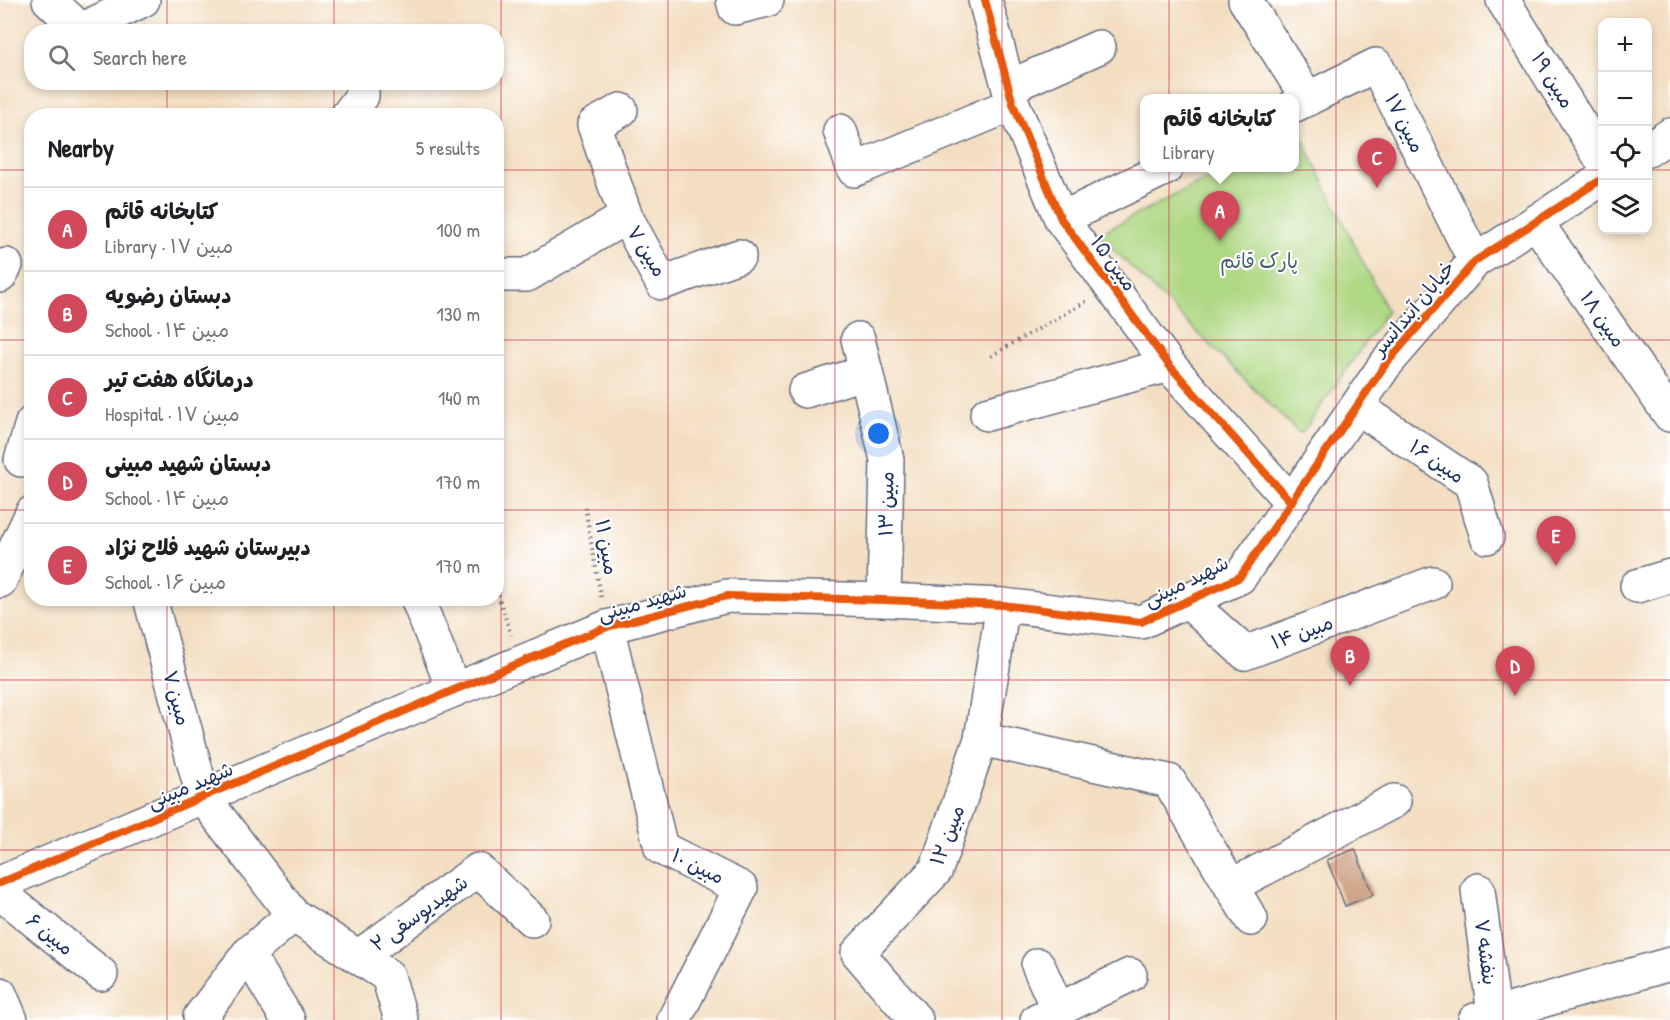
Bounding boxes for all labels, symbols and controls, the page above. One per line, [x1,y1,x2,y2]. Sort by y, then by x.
map controls [1598,18,1652,234]
button: + [1598,18,1652,72]
search box [24,24,504,90]
icon: search [45,41,78,74]
text: Search here [93,42,187,72]
street label: مبین ۱۹ [1526,46,1581,113]
button: − [1598,72,1652,126]
street label: مبین ۱۷ [1379,89,1432,157]
popup [1140,94,1299,172]
text: کتابخانه قائم [1163,103,1276,133]
button: locate [1598,126,1652,180]
text: Nearby [48,130,114,165]
text: 5 results [416,134,480,161]
text: Library [1163,138,1215,165]
pin: C [1358,138,1396,188]
button: layers [1598,180,1652,234]
pin: A [1200,192,1240,241]
text: کتابخانه قائم [105,196,218,226]
text: A [63,216,72,243]
text: 100 m [437,216,480,243]
street label: مبین ۷ [621,220,674,282]
street label: مبین ۱۵ [1085,229,1144,296]
text: Library · مبین ۱۷ [105,232,233,259]
park label: پارک قائم [1220,247,1298,276]
street label: خیابان آبندانسر [1364,254,1460,363]
text: دبستان رضویه [105,280,231,310]
street label: مبین ۱۸ [1574,285,1633,352]
text: B [62,300,73,327]
text: 130 m [437,300,480,327]
text: School · مبین ۱۴ [105,316,229,343]
text: درمانگاه هفت تیر [105,364,254,394]
text: C [62,384,73,411]
text: 140 m [438,384,480,411]
text: Hospital · مبین ۱۷ [105,400,240,427]
your location [864,419,893,448]
street label: مبین ۱۶ [1404,432,1470,489]
text: دبستان شهید مبینی [105,448,271,478]
text: D [63,468,72,495]
text: 170 m [436,468,480,495]
street label: مبین ۱۳ [871,471,900,537]
text: School · مبین ۱۴ [105,484,229,511]
pin: E [1536,516,1576,566]
street label: مبین ۱۱ [589,517,626,577]
text: دبیرستان شهید فلاح نژاد [105,532,311,562]
street label: شهید مبینی [1139,548,1233,613]
text: E [63,552,72,579]
text: 170 m [436,552,480,579]
text: School · مبین ۱۶ [105,568,226,595]
street label: شهید مبینی [594,576,690,627]
street label: مبین ۱۴ [1267,608,1337,655]
pin: B [1330,636,1370,686]
pin: D [1496,646,1534,696]
street label: مبین ۷ [157,667,198,728]
street label: شهید مبینی [142,754,237,815]
street label: مبین ۱۲ [923,801,970,869]
street label: مبین ۱۰ [667,841,729,890]
street label: شهیدیوسفی ۲ [364,868,474,958]
street label: مبین ۶ [21,906,80,961]
street label: بنفشه ۷ [1469,917,1504,987]

